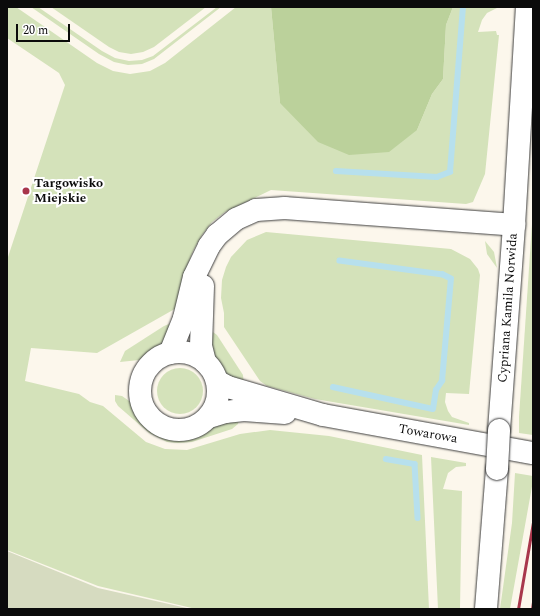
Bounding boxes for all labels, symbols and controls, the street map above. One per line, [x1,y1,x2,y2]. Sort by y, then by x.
scale bar [18,16,72,42]
text: 20 m [23,21,48,40]
place label: Targowisko Miejskie [34,176,103,207]
marker: Targowisko Miejskie [21,186,31,196]
street label: Cypriana Kamila Norwida [495,233,521,383]
street label: Towarowa [397,421,459,447]

